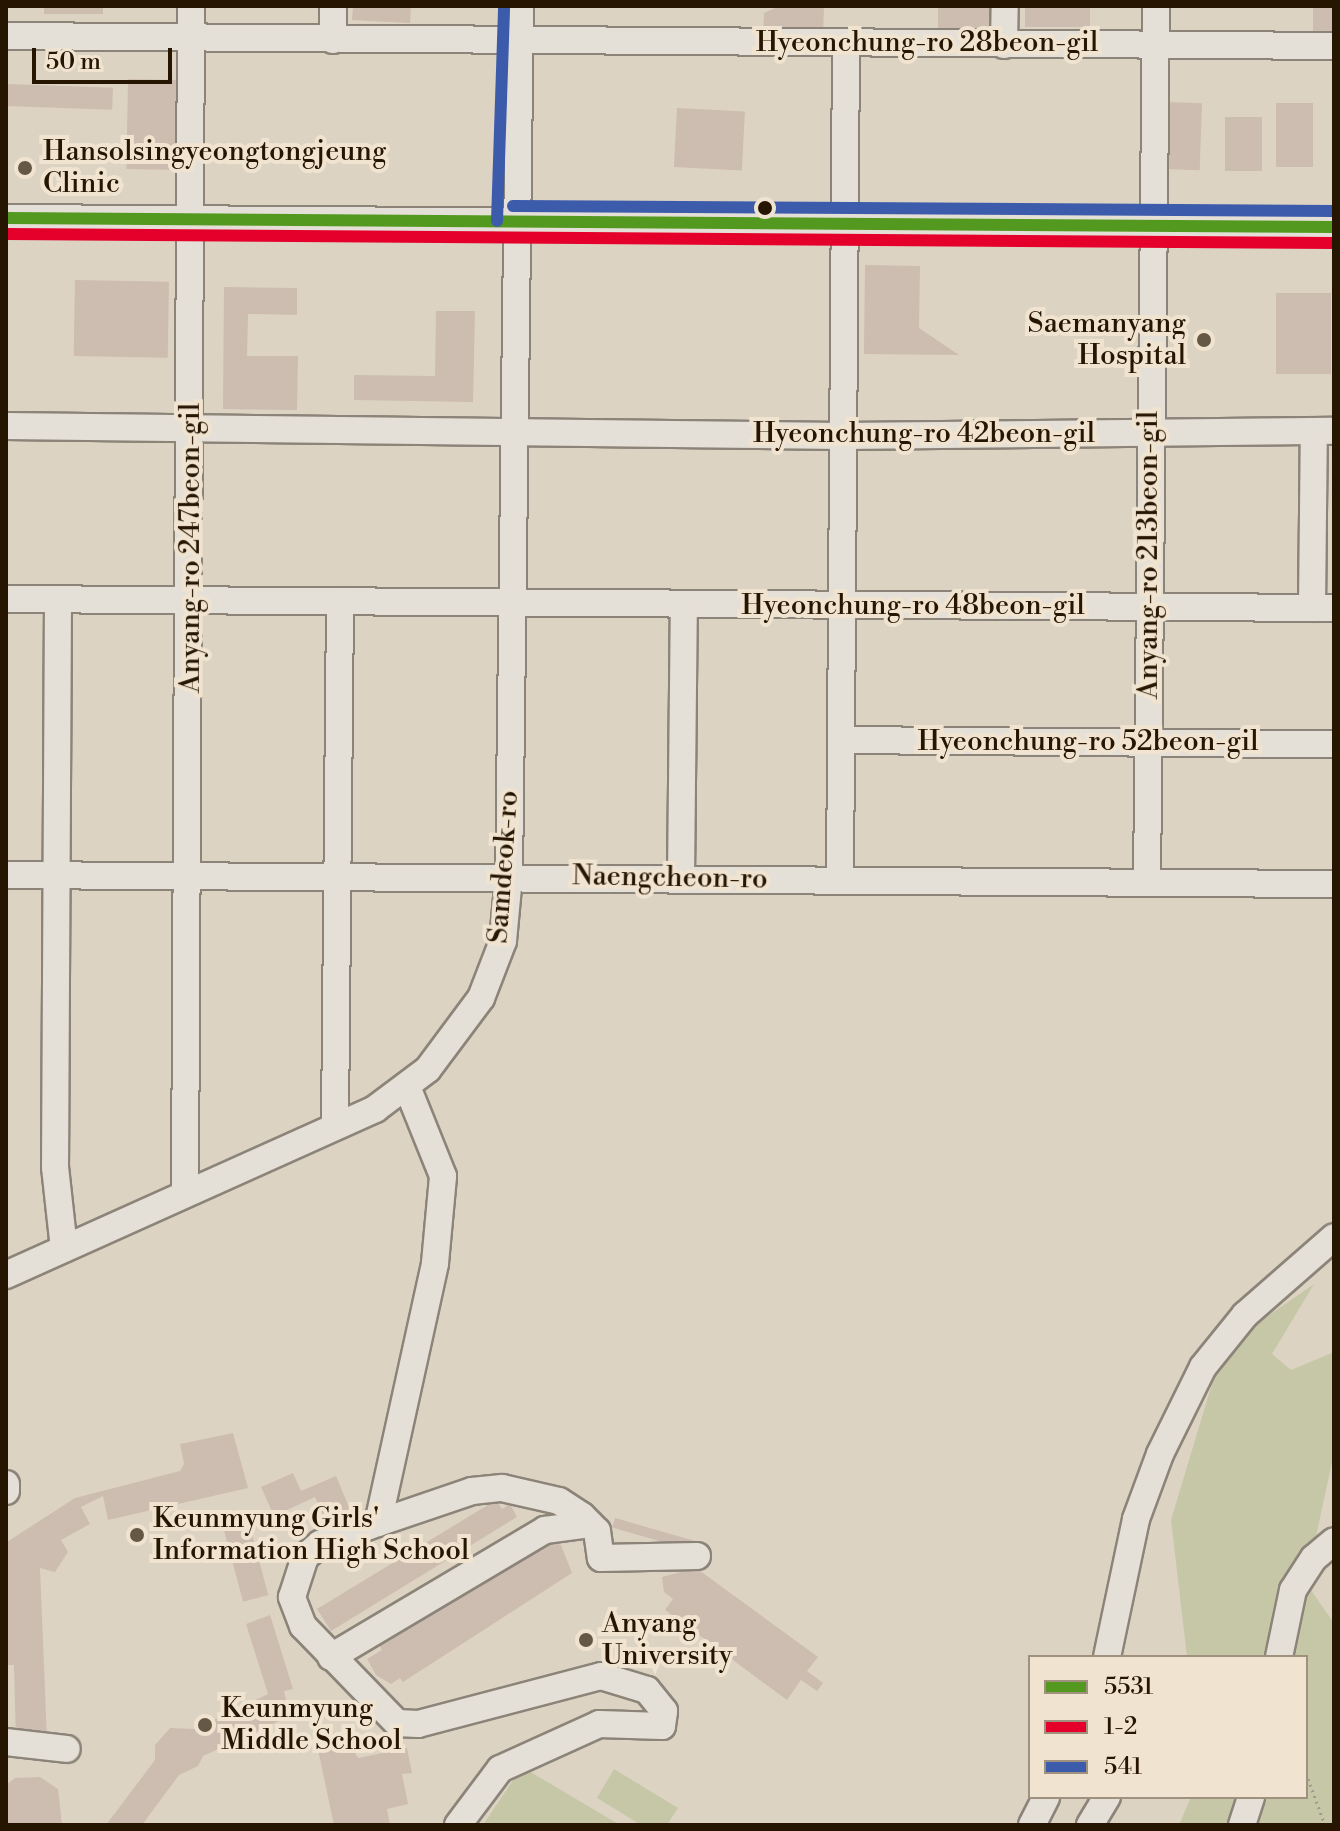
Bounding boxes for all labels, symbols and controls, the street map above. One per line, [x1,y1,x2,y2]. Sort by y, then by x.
street label: Hyeonchung-ro 28beon-gil [756,26,1098,60]
scale bar [36,32,176,82]
text: 50 m [46,47,101,77]
place label: Hansolsingyeongtongjeung Clinic [43,135,387,201]
marker: Hansolsingyeongtongjeung Clinic [14,157,36,179]
unlabelled marker [757,200,773,216]
place label: Saemanyang Hospital [1028,307,1186,373]
marker: Saemanyang Hospital [1193,329,1215,351]
street label: Anyang-ro 247beon-gil [174,403,208,693]
street label: Anyang-ro 213beon-gil [1132,411,1166,699]
street label: Hyeonchung-ro 42beon-gil [753,417,1095,451]
street label: Hyeonchung-ro 48beon-gil [741,589,1085,623]
street label: Hyeonchung-ro 52beon-gil [918,725,1258,759]
street label: Samdeok-ro [482,789,526,945]
street label: Naengcheon-ro [572,859,768,897]
place label: Keunmyung Girls' Information High School [153,1502,469,1568]
marker: Keunmyung Girls' Information High School [128,1526,146,1544]
place label: Anyang University [602,1607,732,1673]
marker: Anyang University [577,1631,595,1649]
legend [1028,1655,1308,1799]
text: 5531 [1104,1672,1153,1702]
place label: Keunmyung Middle School [221,1692,401,1758]
text: 1-2 [1104,1712,1138,1742]
marker: Keunmyung Middle School [196,1716,214,1734]
text: 541 [1104,1752,1142,1782]

